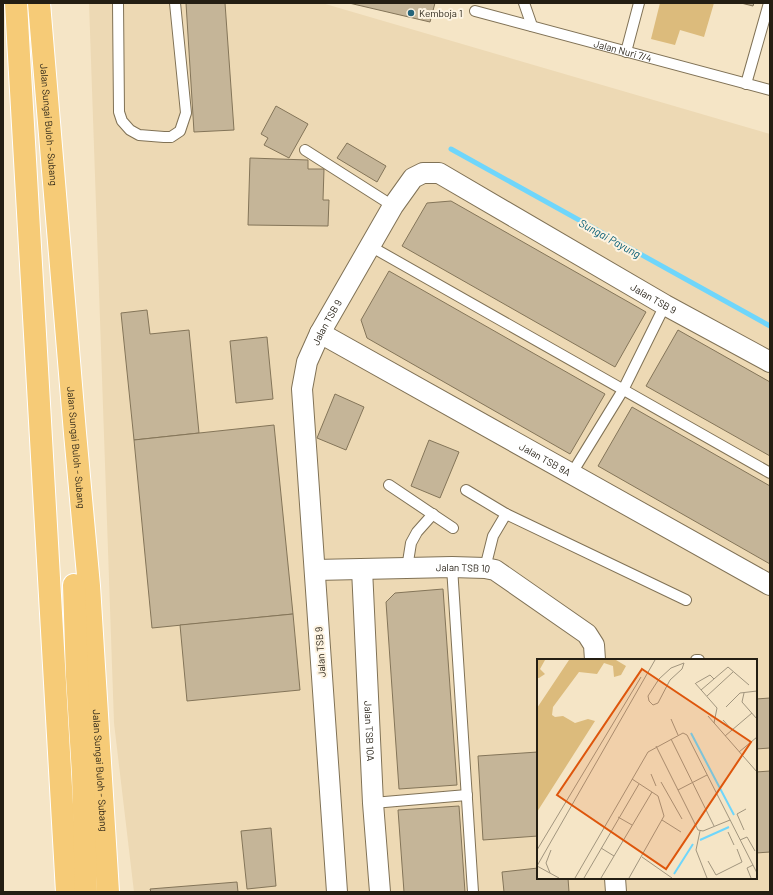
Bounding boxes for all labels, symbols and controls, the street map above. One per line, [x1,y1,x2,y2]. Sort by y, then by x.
place label: Kemboja 1 [419,7,462,19]
marker: Kemboja 1 [406,8,416,18]
street label: Jalan Nuri 7/4 [592,37,653,64]
street label: Jalan Sungai Buloh - Subang [38,63,60,186]
water label: Sungai Payung [577,216,643,260]
street label: Jalan TSB 9 [629,280,679,316]
street label: Jalan TSB 9 [309,297,344,347]
street label: Jalan Sungai Buloh - Subang [65,386,88,509]
street label: Jalan TSB 9A [517,440,573,478]
street label: Jalan TSB 10 [435,561,491,575]
street label: Jalan TSB 9 [312,626,328,678]
inset map [537,659,757,879]
street label: Jalan TSB 10A [362,700,377,761]
street label: Jalan Sungai Buloh - Subang [91,709,110,832]

